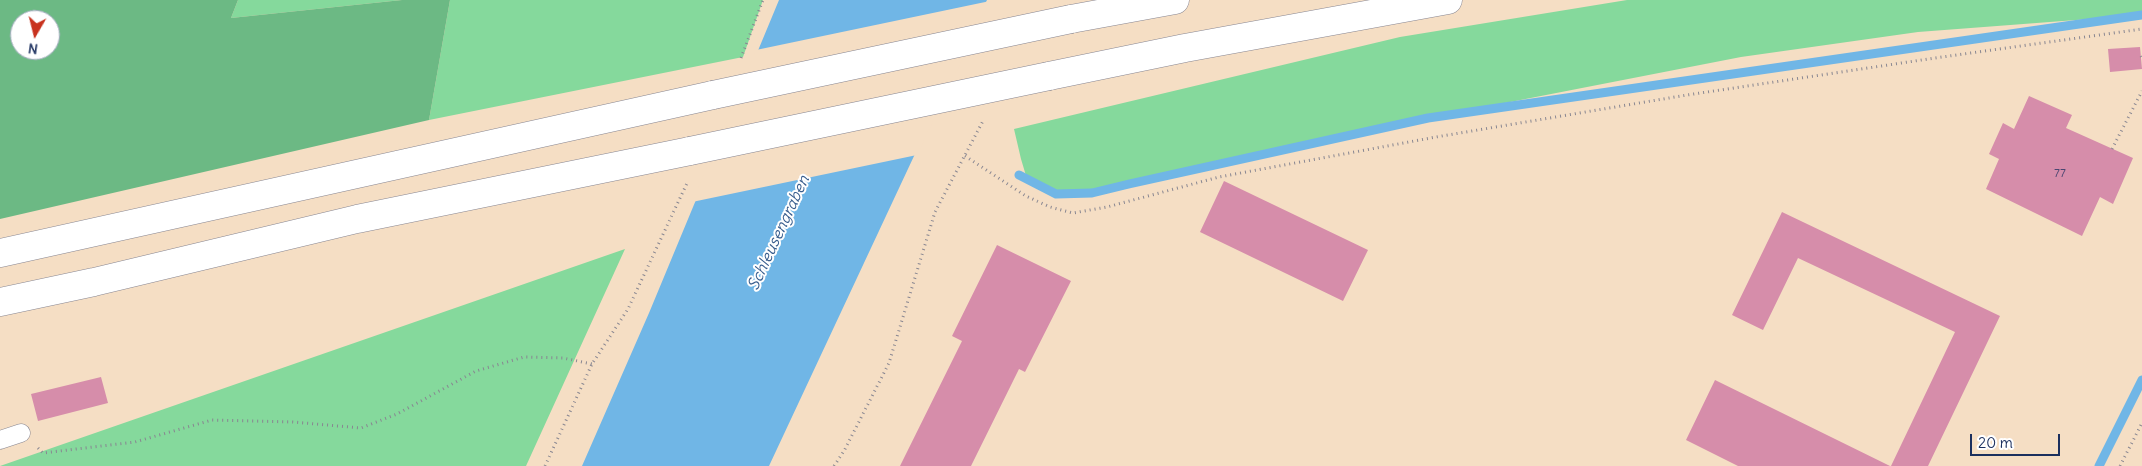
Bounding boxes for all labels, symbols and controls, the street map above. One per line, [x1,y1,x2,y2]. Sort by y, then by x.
north arrow [10,10,60,60]
text: N [27,39,39,58]
house number: 77 [2054,167,2066,181]
water label: Schleusengraben [744,173,814,293]
scale bar [1972,424,2062,456]
text: 20 m [1978,433,2013,452]

